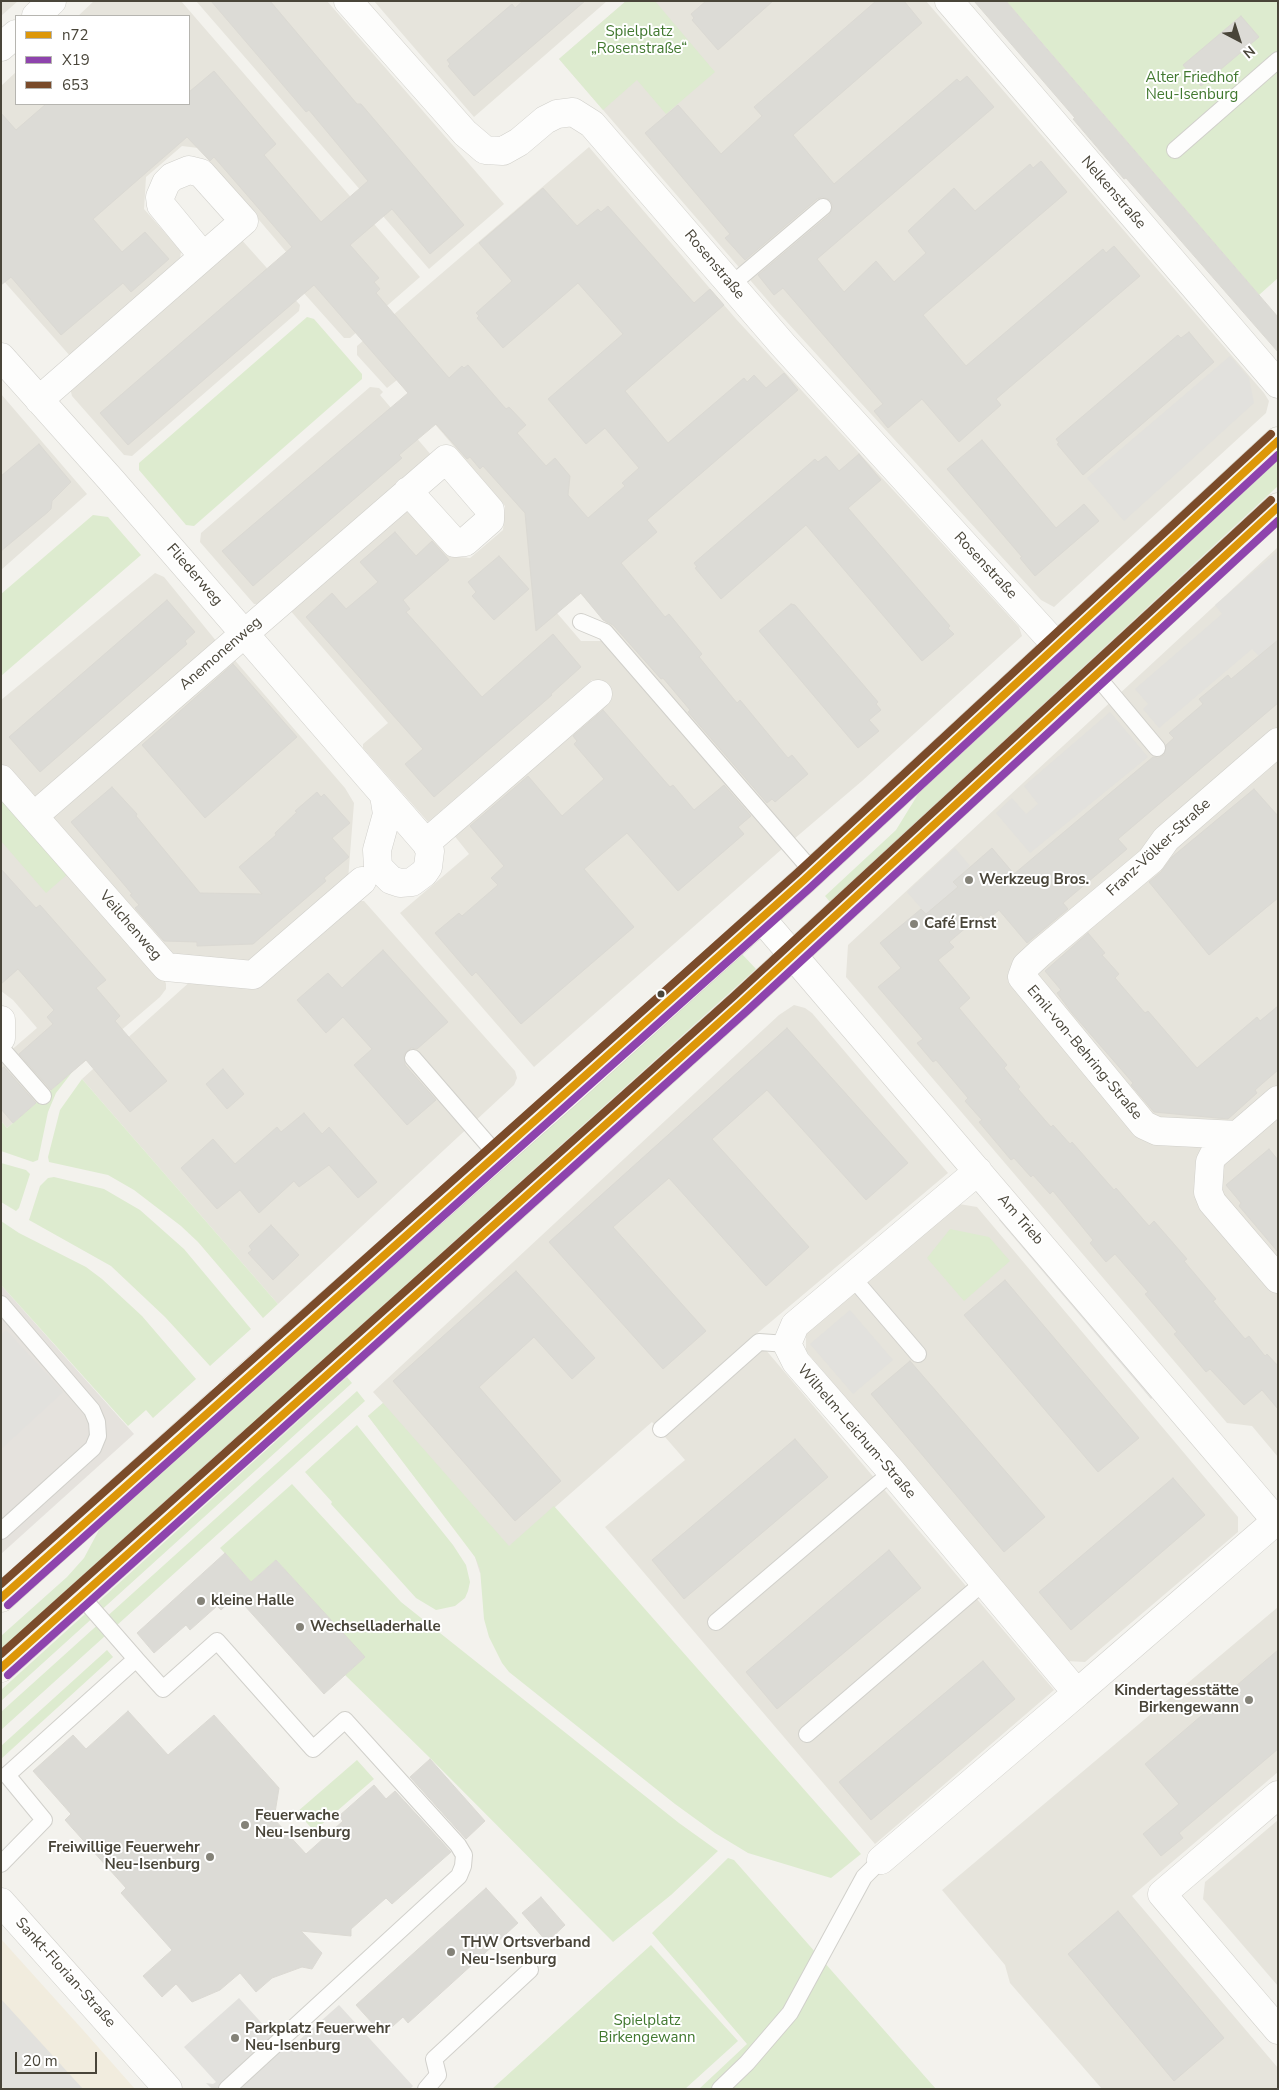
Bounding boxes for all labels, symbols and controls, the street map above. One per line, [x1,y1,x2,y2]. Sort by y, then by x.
legend [15,15,190,105]
north arrow [1214,15,1264,65]
park label: Spielplatz „Rosenstraße“ [591,23,687,58]
text: n72 [62,25,89,45]
text: N [1239,41,1259,63]
text: X19 [62,50,90,70]
park label: Alter Friedhof Neu-Isenburg [1145,69,1239,104]
text: 653 [62,75,89,95]
street label: Nelkenstraße [1077,153,1149,233]
street label: Rosenstraße [680,227,748,303]
street label: Rosenstraße [950,529,1020,603]
street label: Fliederweg [162,540,226,610]
street label: Anemonenweg [176,613,266,695]
street label: Franz-Völker-Straße [1103,795,1215,901]
place label: Werkzeug Bros. [979,871,1089,889]
marker: Werkzeug Bros. [963,874,975,886]
street label: Veilchenweg [95,887,165,965]
place label: Café Ernst [924,915,996,933]
marker: Café Ernst [908,918,920,930]
street label: Emil-von-Behring-Straße [1022,982,1146,1124]
unlabelled marker [656,989,666,999]
street label: Am Trieb [993,1191,1047,1249]
street label: Wilhelm-Leichum-Straße [793,1361,919,1503]
place label: kleine Halle [211,1592,294,1610]
marker: kleine Halle [195,1595,207,1607]
place label: Wechselladerhalle [310,1618,441,1636]
marker: Wechselladerhalle [294,1621,306,1633]
place label: Kindertagesstätte Birkengewann [1114,1682,1239,1717]
marker: Kindertagesstätte Birkengewann [1243,1694,1255,1706]
place label: Feuerwache Neu-Isenburg [255,1807,350,1842]
marker: Feuerwache Neu-Isenburg [239,1819,251,1831]
place label: Freiwillige Feuerwehr Neu-Isenburg [48,1839,200,1874]
marker: Freiwillige Feuerwehr Neu-Isenburg [204,1851,216,1863]
street label: Sankt-Florian-Straße [11,1914,119,2032]
place label: THW Ortsverband Neu-Isenburg [461,1934,590,1969]
marker: THW Ortsverband Neu-Isenburg [445,1946,457,1958]
park label: Spielplatz Birkengewann [599,2012,695,2047]
place label: Parkplatz Feuerwehr Neu-Isenburg [245,2020,390,2055]
marker: Parkplatz Feuerwehr Neu-Isenburg [229,2032,241,2044]
scale bar [18,2042,100,2074]
text: 20 m [23,2051,58,2071]

